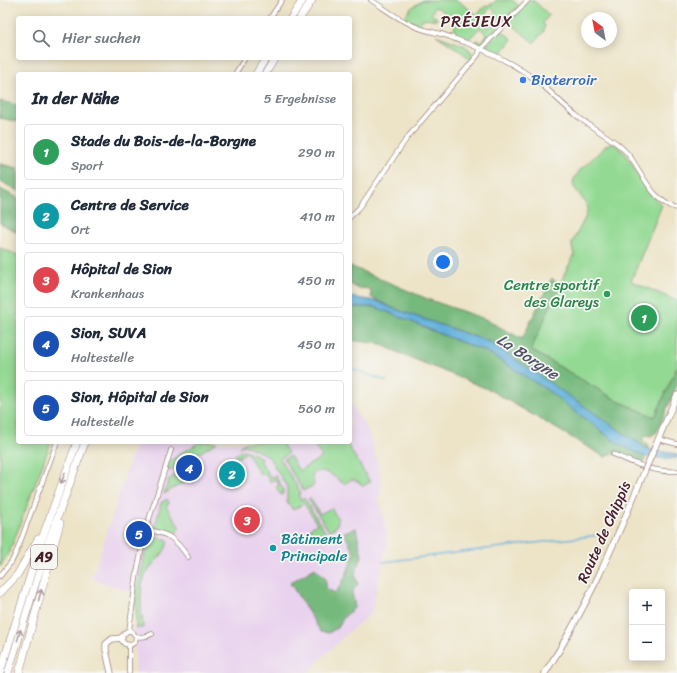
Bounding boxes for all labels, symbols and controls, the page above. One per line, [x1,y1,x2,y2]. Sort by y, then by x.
district label: PRÉJEUX [441,7,513,36]
north arrow [581,12,617,48]
search box [16,16,352,60]
text: Hier suchen [62,25,141,51]
icon: search [30,27,52,49]
place label: Bioterroir [531,67,597,93]
marker: Bioterroir [518,75,528,85]
text: In der Nähe [32,83,119,113]
text: 5 Ergebnisse [264,87,336,110]
text: Stade du Bois-de-la-Borgne [71,128,256,154]
text: 1 [43,141,49,164]
text: 290 m [298,141,335,164]
text: Sport [71,154,103,177]
text: Centre de Service [71,192,189,218]
text: 2 [42,205,50,228]
text: 410 m [300,205,335,228]
text: Ort [71,218,90,241]
your location [433,252,453,272]
text: Hôpital de Sion [71,256,172,282]
text: 3 [42,269,50,292]
text: 450 m [297,269,335,292]
place label: Centre sportif des Glareys [504,272,600,315]
text: Krankenhaus [71,282,144,305]
marker: Centre sportif des Glareys [602,289,612,299]
pin: 1 [631,303,657,333]
text: Sion, SUVA [71,320,146,346]
water label: La Borgne [491,325,566,389]
text: 4 [42,333,50,356]
text: 450 m [297,333,335,356]
text: Haltestelle [71,346,134,369]
text: Sion, Hôpital de Sion [71,384,209,410]
text: 5 [42,397,50,420]
text: 560 m [298,397,335,420]
text: Haltestelle [71,410,134,433]
pin: 4 [176,453,202,483]
pin: 2 [219,459,245,489]
one-way arrow [59,471,67,483]
street label: Route de Chippis [570,476,638,587]
pin: 3 [234,505,260,535]
pin: 5 [126,519,152,549]
place label: Bâtiment Principale [281,526,348,569]
marker: Bâtiment Principale [268,543,278,553]
road number: A9 [31,545,57,569]
one-way arrow [37,589,44,602]
map controls [629,589,665,661]
button: + [629,589,665,625]
button: − [629,625,665,661]
one-way arrow [16,629,23,642]

